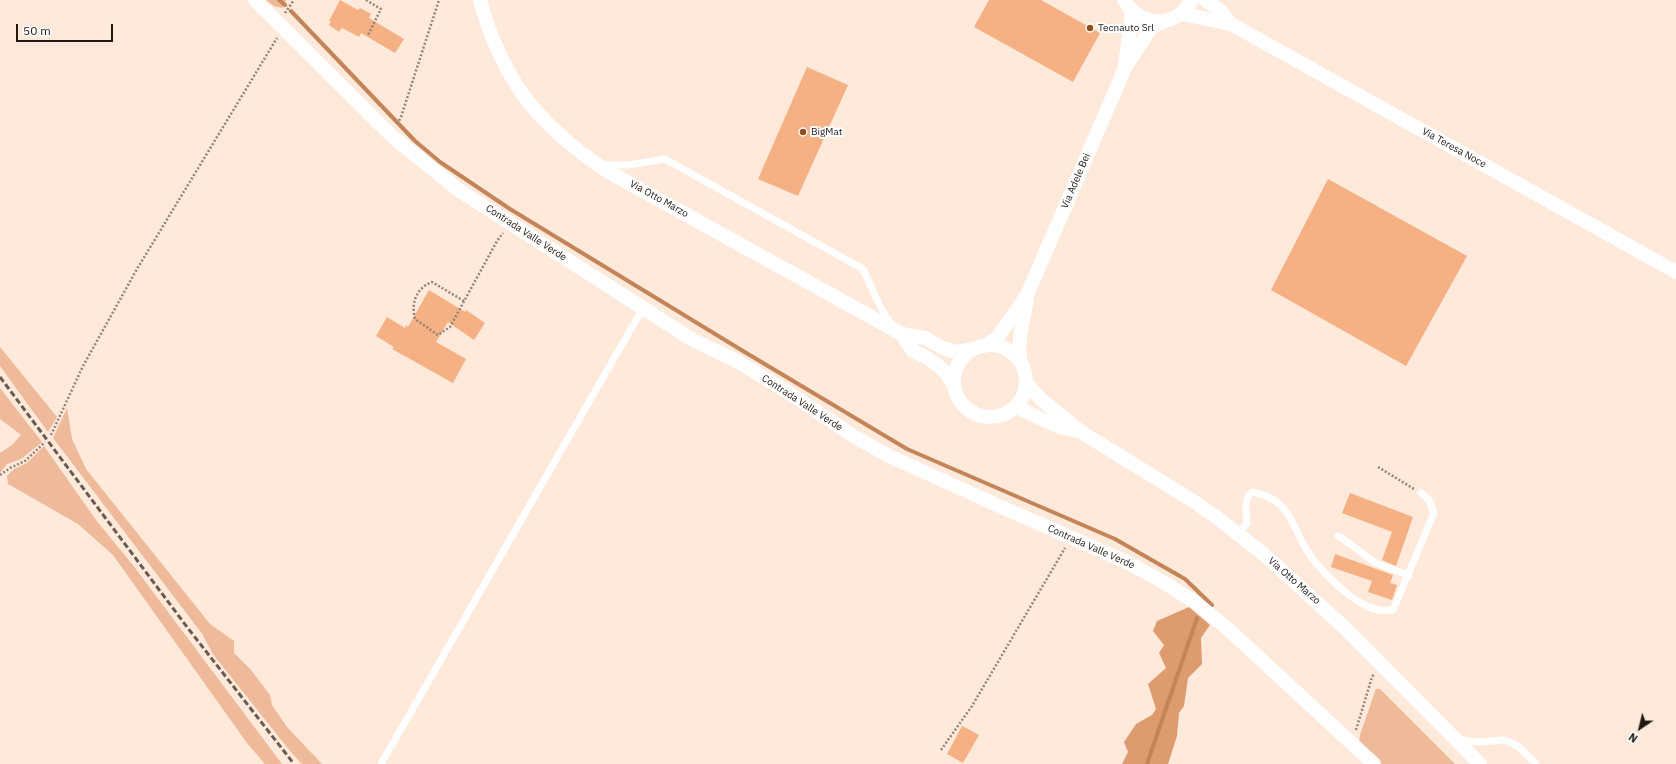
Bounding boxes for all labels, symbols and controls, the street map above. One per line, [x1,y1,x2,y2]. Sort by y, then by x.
scale bar [18,16,115,42]
place label: Tecnauto Srl [1098,22,1154,34]
text: 50 m [23,23,51,38]
marker: Tecnauto Srl [1085,23,1095,33]
street label: Via Teresa Noce [1420,125,1488,171]
place label: BigMat [811,126,842,138]
marker: BigMat [798,127,808,137]
street label: Via Adele Bei [1059,151,1093,211]
street label: Via Otto Marzo [627,178,691,220]
street label: Contrada Valle Verde [483,202,569,264]
street label: Contrada Valle Verde [759,372,845,434]
street label: Contrada Valle Verde [1046,522,1136,572]
street label: Via Otto Marzo [1265,555,1323,607]
north arrow [1620,708,1660,748]
text: N [1626,730,1640,746]

